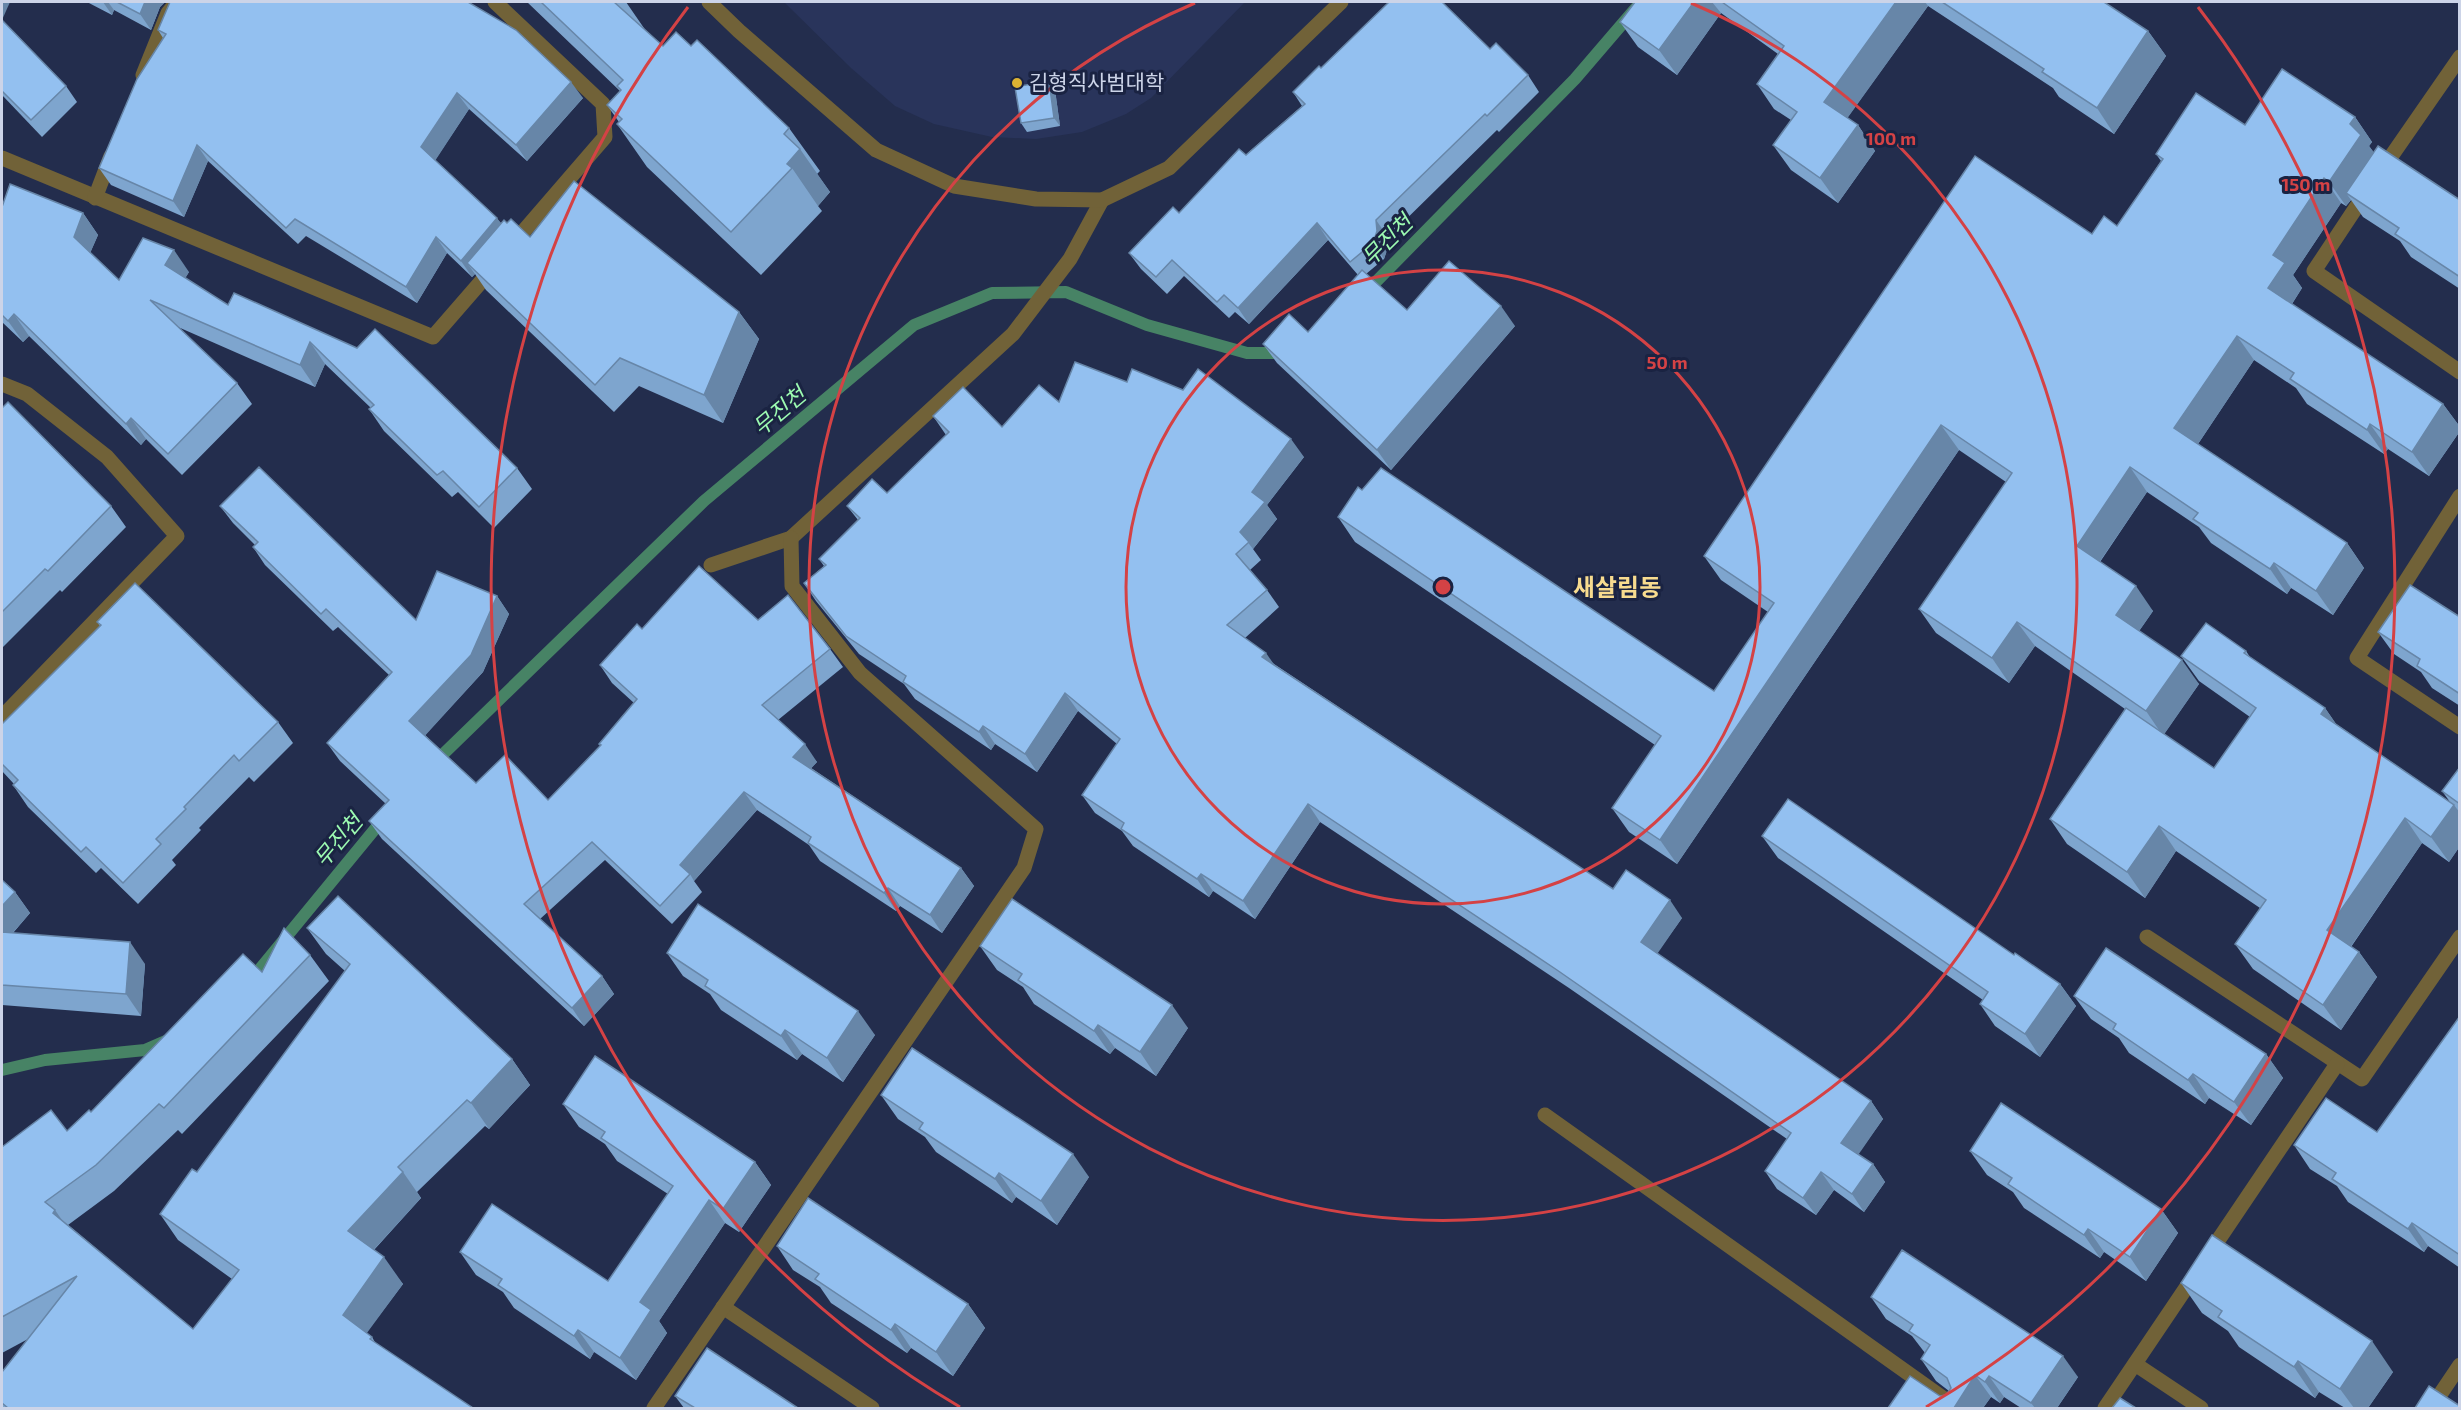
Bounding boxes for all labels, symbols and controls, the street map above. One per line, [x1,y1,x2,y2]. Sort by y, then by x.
place label: 김형직사범대학 [1029,69,1164,94]
marker: 김형직사범대학 [1010,76,1024,90]
text: 100 m [1866,127,1916,149]
text: 150 m [2282,173,2330,195]
water label: 무진천 [1356,207,1419,270]
text: 50 m [1646,351,1688,373]
water label: 무진천 [747,379,812,440]
district label: 새살림동 [1573,572,1661,601]
centre of rings [1433,577,1453,597]
water label: 무진천 [308,806,368,871]

